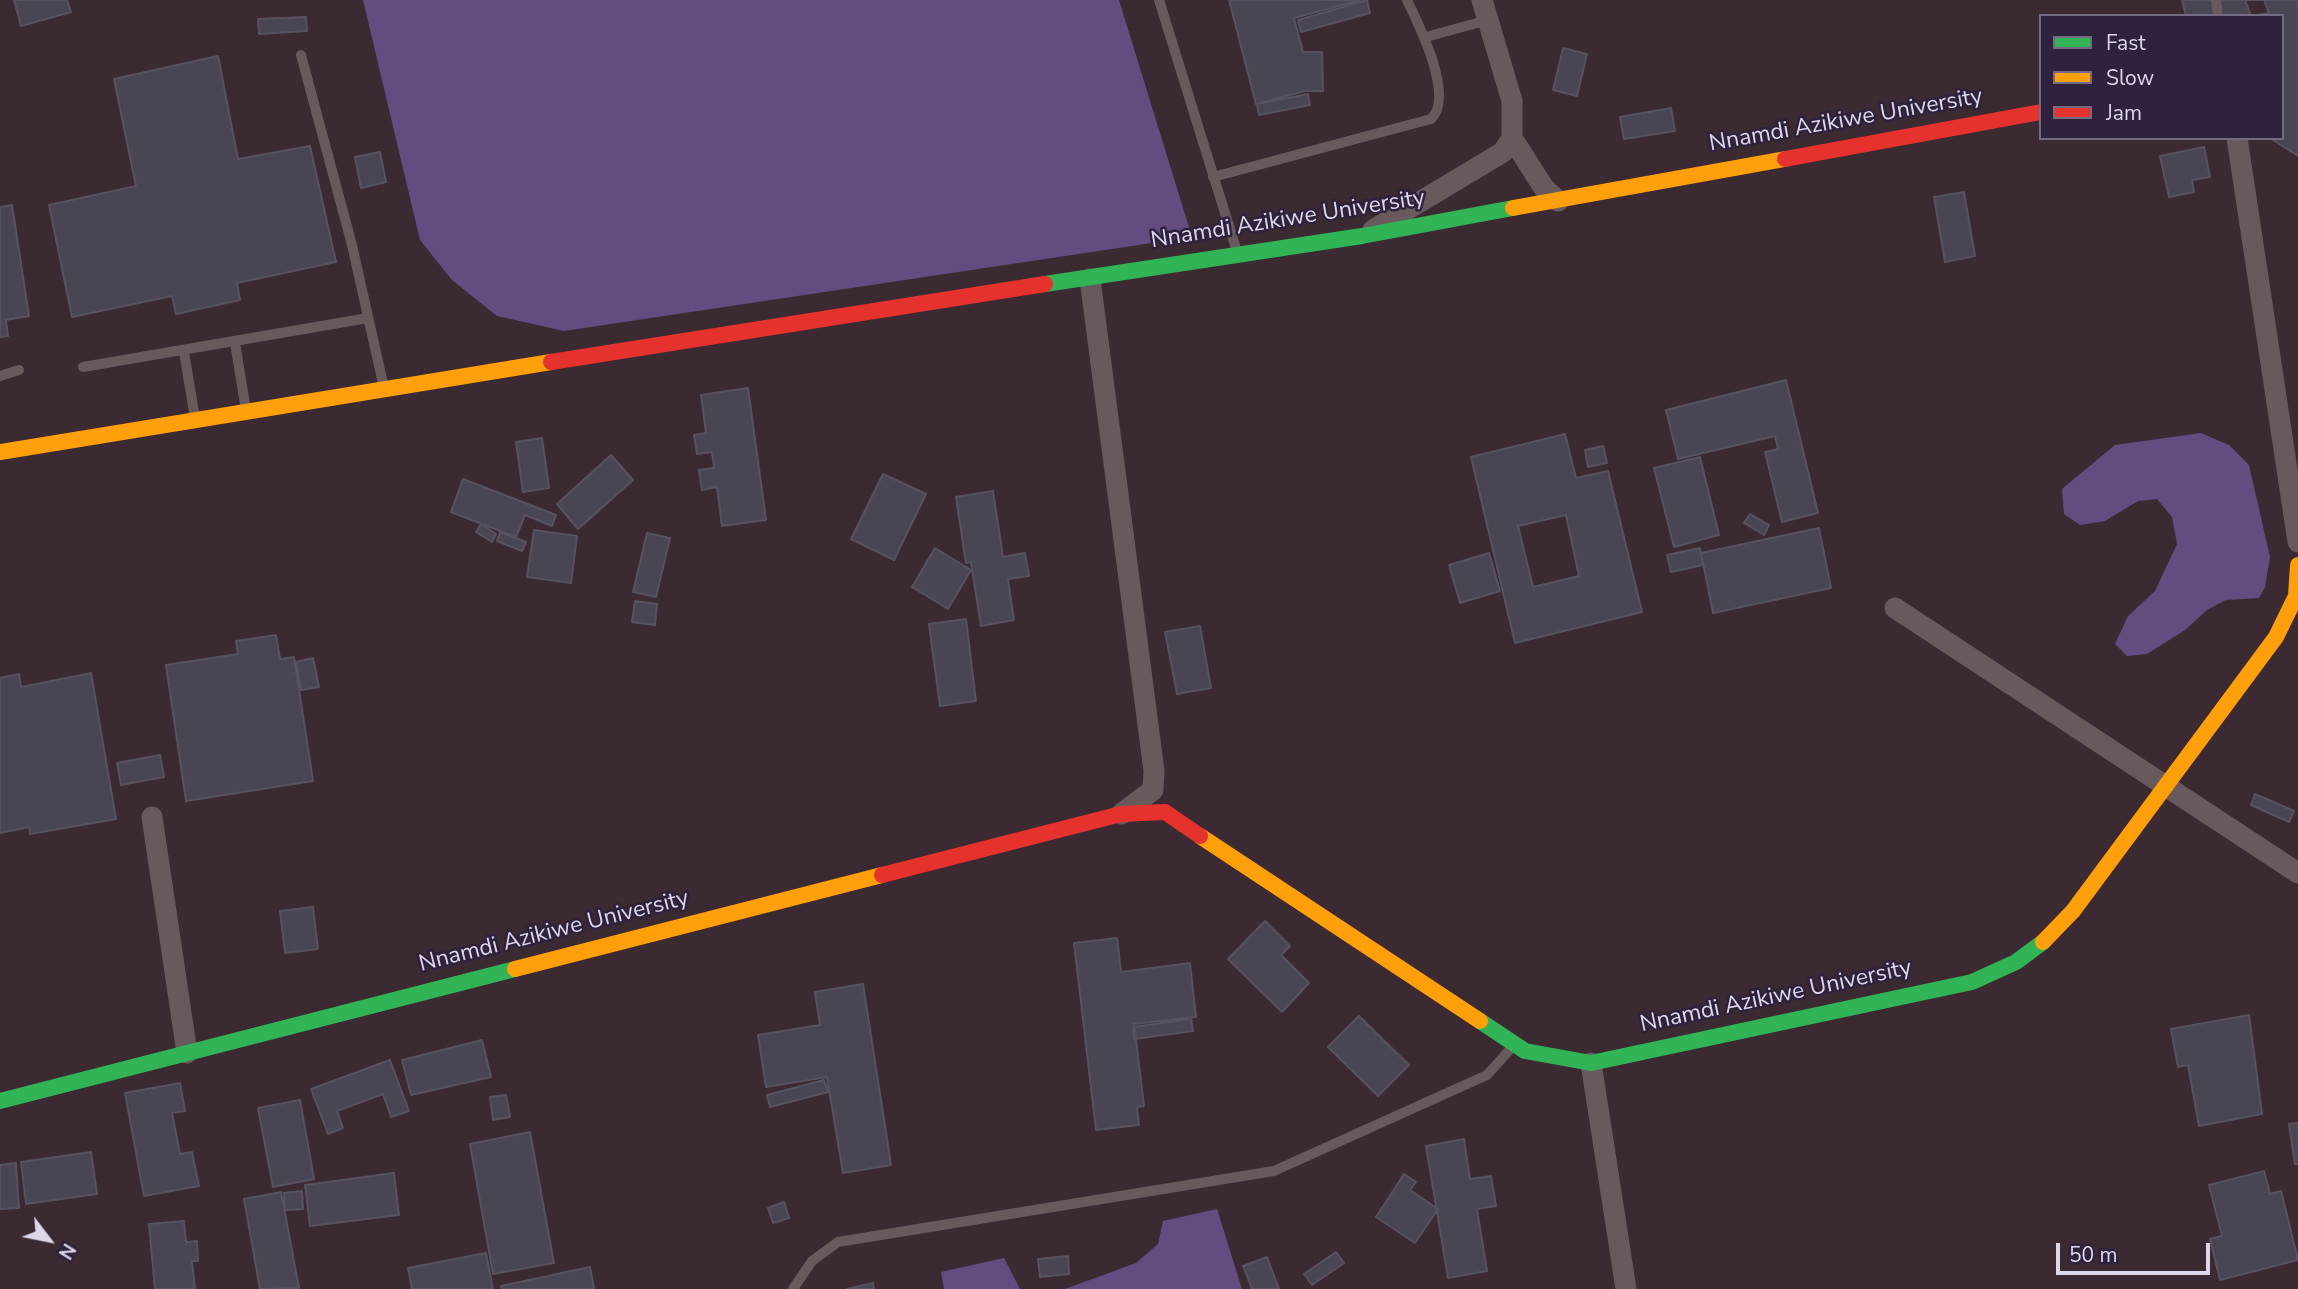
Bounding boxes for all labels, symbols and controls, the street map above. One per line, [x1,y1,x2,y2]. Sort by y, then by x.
legend [2039,14,2284,140]
text: Fast [2106,29,2146,57]
text: Slow [2106,64,2154,92]
street label: Nnamdi Azikiwe University [1707,83,1985,159]
text: Jam [2106,99,2142,127]
street label: Nnamdi Azikiwe University [1149,185,1427,255]
street label: Nnamdi Azikiwe University [416,885,692,979]
street label: Nnamdi Azikiwe University [1638,955,1914,1039]
north arrow [14,1205,84,1275]
scale bar [2060,1230,2214,1274]
text: N [52,1238,82,1264]
text: 50 m [2069,1241,2118,1269]

